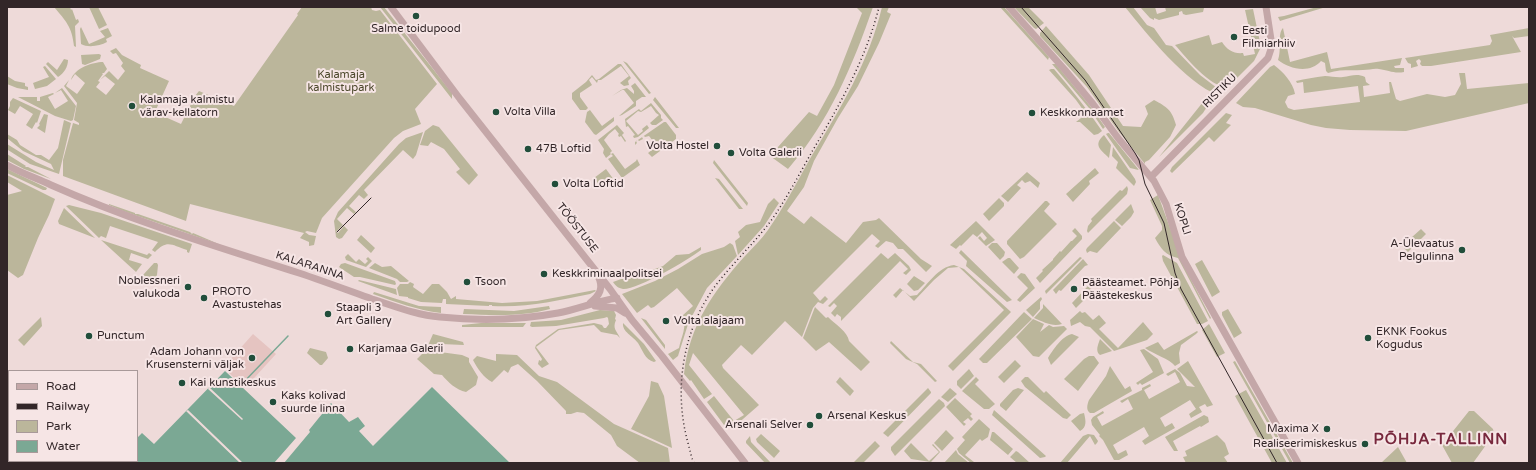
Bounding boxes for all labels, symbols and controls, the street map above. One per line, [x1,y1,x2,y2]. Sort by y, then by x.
marker: Salme toidupood [411,11,421,21]
place label: Salme toidupood [371,22,461,36]
place label: Eesti Filmiarhiiv [1242,24,1295,50]
marker: Eesti Filmiarhiiv [1229,32,1239,42]
park label: Kalamaja kalmistupark [307,68,375,94]
street label: RISTIKU [1200,71,1240,111]
place label: Kalamaja kalmistu värav-kellatorn [140,93,234,119]
marker: Kalamaja kalmistu värav-kellatorn [127,101,137,111]
place label: Volta Villa [504,105,556,119]
place label: Keskkonnaamet [1040,106,1124,120]
marker: Volta Villa [491,107,501,117]
marker: Keskkonnaamet [1027,108,1037,118]
place label: Volta Hostel [646,139,709,153]
marker: Volta Hostel [712,141,722,151]
place label: 47B Loftid [536,142,591,156]
marker: 47B Loftid [523,144,533,154]
place label: Volta Galerii [739,146,802,160]
marker: Volta Galerii [726,148,736,158]
place label: Volta Loftid [563,177,624,191]
marker: Volta Loftid [550,179,560,189]
street label: TÖÖSTUSE [553,200,601,256]
street label: KOPLI [1171,201,1193,237]
place label: A-Ülevaatus Pelgulinna [1390,237,1454,263]
marker: A-Ülevaatus Pelgulinna [1457,245,1467,255]
street label: KALARANNA [274,249,346,283]
place label: Keskkriminaalpolitsei [552,267,662,281]
marker: Keskkriminaalpolitsei [539,269,549,279]
place label: Noblessneri valukoda [118,274,180,300]
place label: Tsoon [475,275,506,289]
place label: Päästeamet. Põhja Päästekeskus [1082,276,1179,302]
marker: Tsoon [462,277,472,287]
marker: Noblessneri valukoda [183,282,193,292]
marker: Päästeamet. Põhja Päästekeskus [1069,284,1079,294]
place label: PROTO Avastustehas [212,285,282,311]
marker: PROTO Avastustehas [199,293,209,303]
place label: Staapli 3 Art Gallery [336,301,392,327]
marker: Staapli 3 Art Gallery [323,309,333,319]
place label: Volta alajaam [674,314,744,328]
marker: Volta alajaam [661,316,671,326]
place label: EKNK Fookus Kogudus [1376,325,1447,351]
place label: Punctum [97,329,145,343]
marker: Punctum [84,331,94,341]
marker: EKNK Fookus Kogudus [1363,333,1373,343]
place label: Karjamaa Galerii [358,342,443,356]
marker: Karjamaa Galerii [345,344,355,354]
place label: Adam Johann von Krusensterni väljak [146,345,244,371]
marker: Adam Johann von Krusensterni väljak [247,353,257,363]
legend [8,370,138,462]
place label: Kai kunstikeskus [190,376,276,390]
marker: Kai kunstikeskus [177,378,187,388]
text: Road [46,379,76,393]
place label: Kaks kolivad suurde linna [281,389,346,415]
marker: Kaks kolivad suurde linna [268,397,278,407]
text: Railway [46,399,90,413]
place label: Arsenal Keskus [827,409,906,423]
marker: Arsenal Keskus [814,411,824,421]
place label: Arsenali Selver [725,418,802,432]
text: Park [46,419,72,433]
marker: Arsenali Selver [805,420,815,430]
place label: Maxima X [1267,422,1319,436]
marker: Maxima X [1322,424,1332,434]
district label: PÕHJA-TALLINN [1374,431,1508,449]
place label: Realiseerimiskeskus [1253,437,1357,451]
text: Water [46,439,80,453]
marker: Realiseerimiskeskus [1360,439,1370,449]

